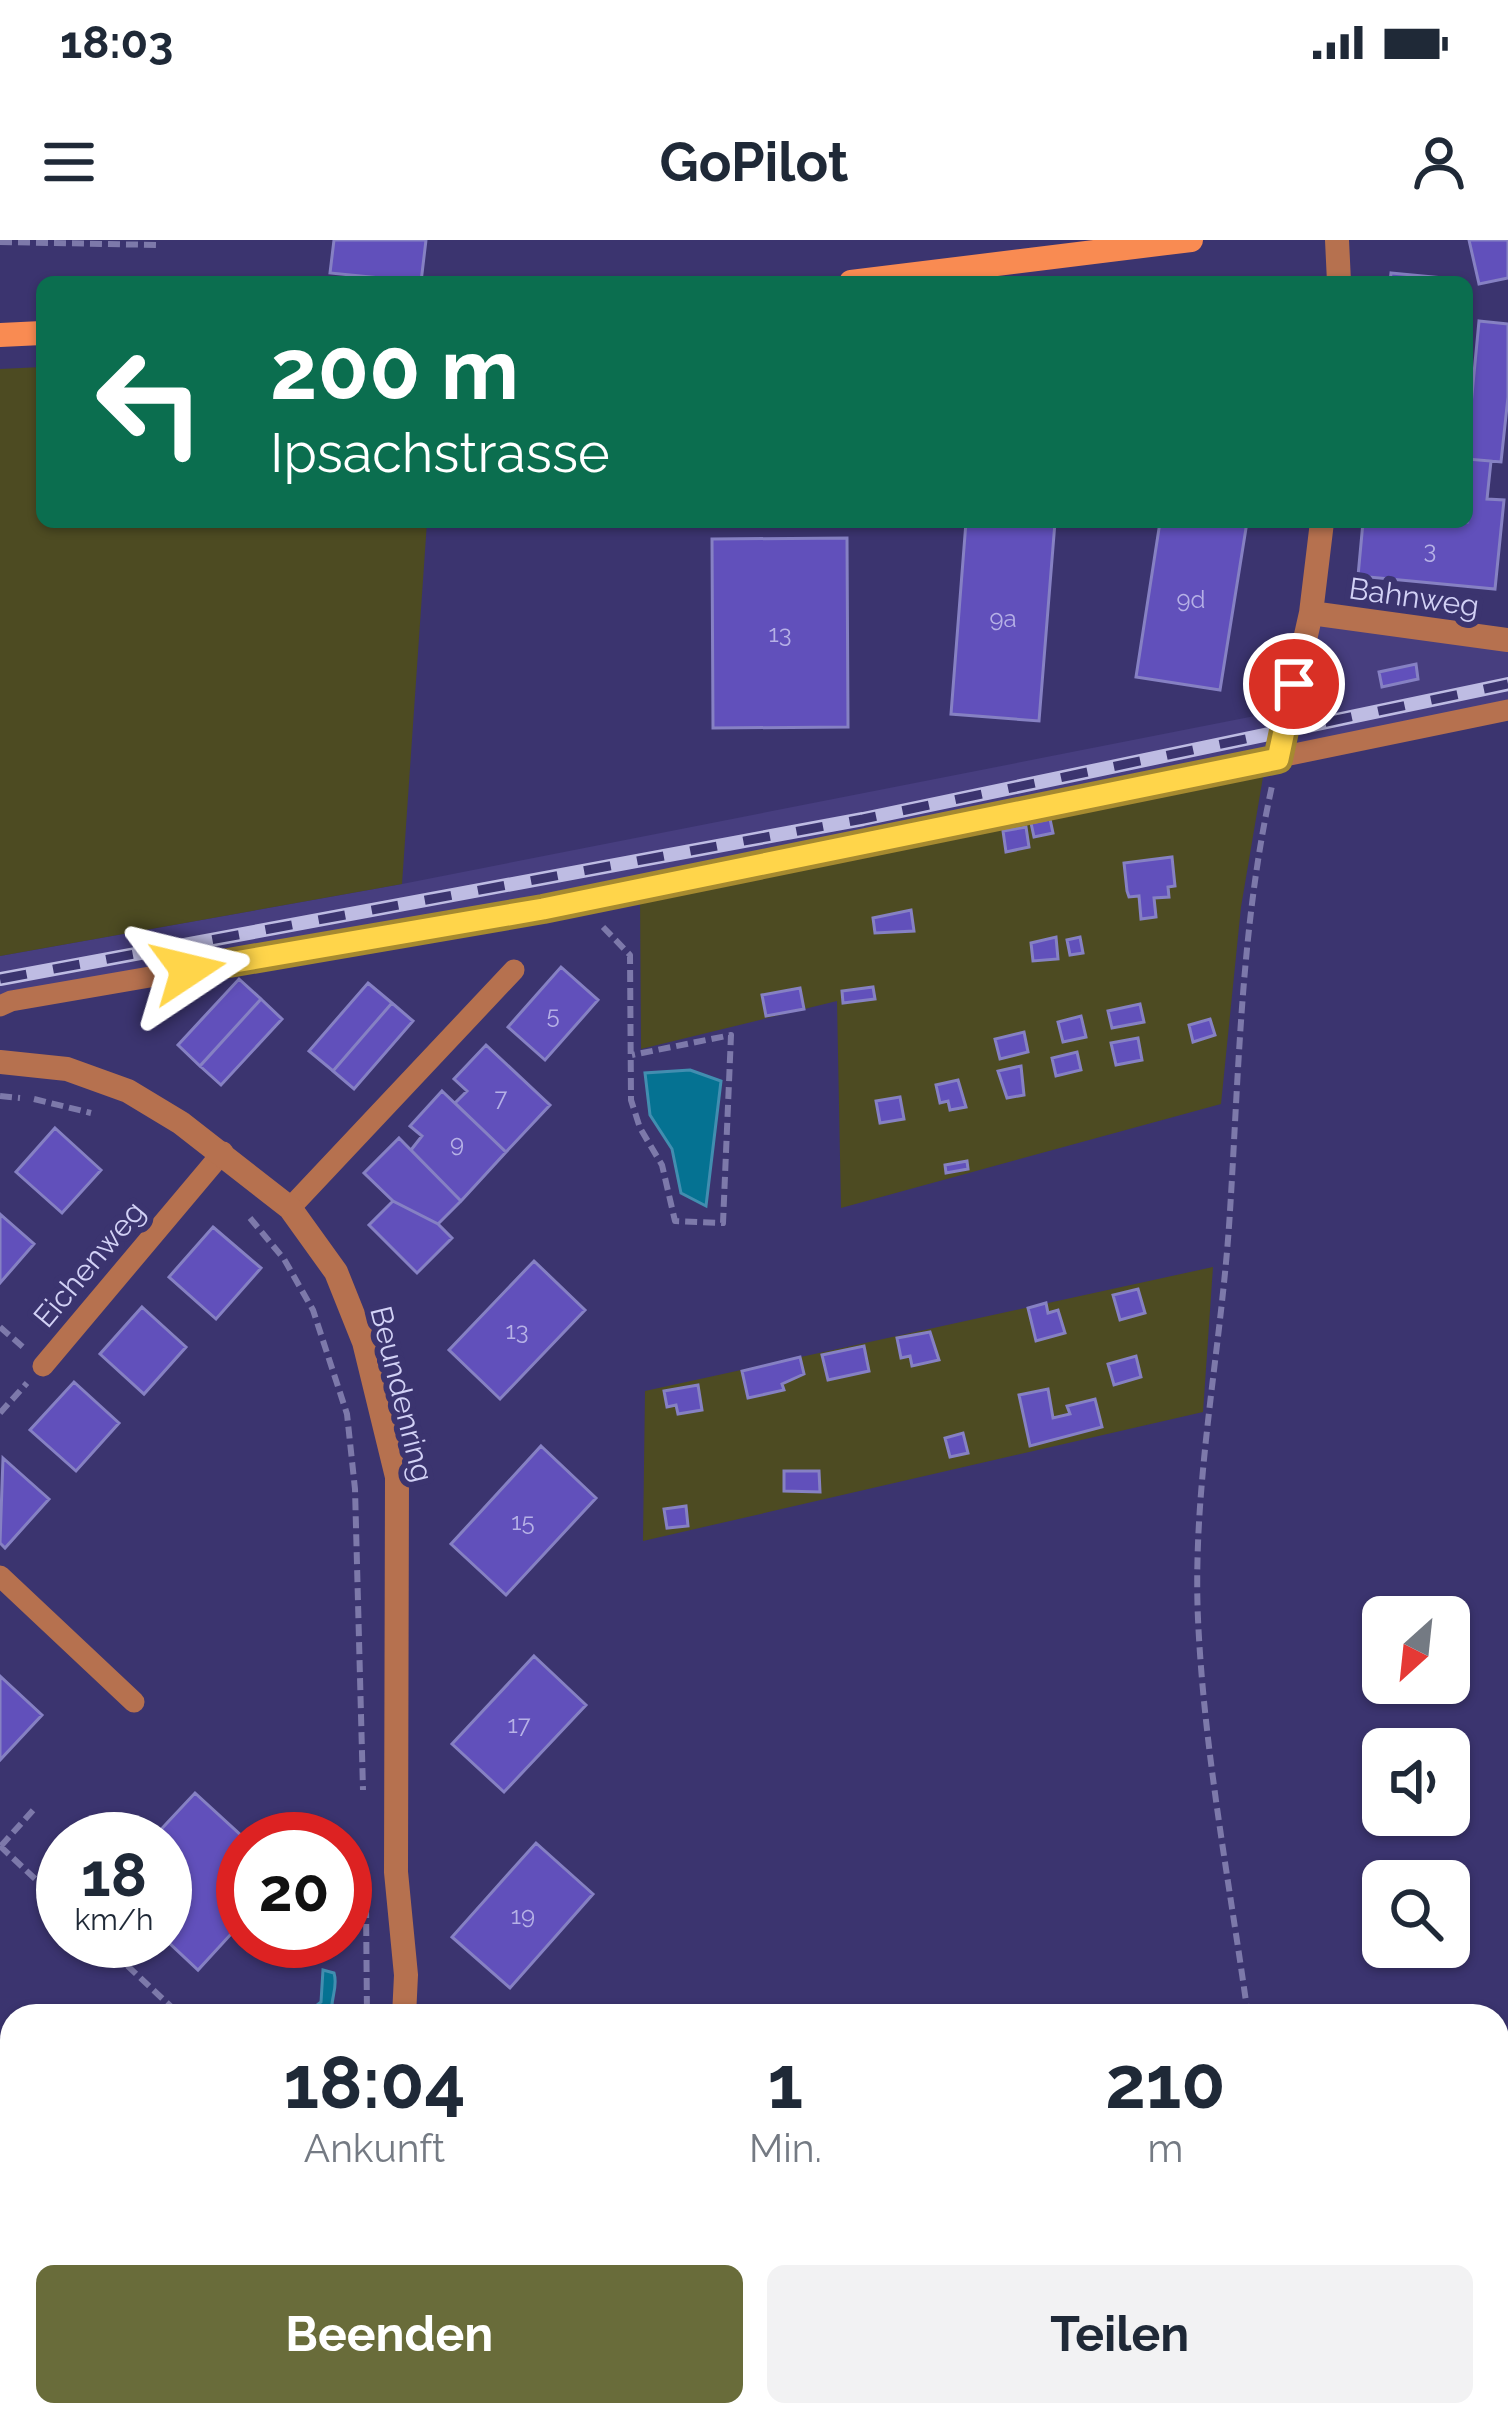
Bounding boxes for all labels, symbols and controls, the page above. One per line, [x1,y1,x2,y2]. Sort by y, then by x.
text: 18:03 [60,16,173,69]
icon: menu [36,129,102,195]
icon: person [1406,129,1472,195]
text: GoPilot [660,130,848,194]
text: 200 m [270,320,519,419]
icon: left [72,324,228,480]
text: Ipsachstrasse [270,421,610,485]
house number: 3 [1424,535,1436,564]
street label: Bahnweg [1347,571,1481,623]
house number: 9d [1177,585,1206,614]
house number: 9a [989,604,1017,633]
house number: 13 [768,619,792,648]
pin [1243,633,1345,735]
icon: arrive [1261,651,1327,717]
position arrow [125,907,251,1033]
house number: 5 [546,1000,560,1029]
house number: 7 [495,1083,508,1112]
house number: 9 [450,1129,464,1158]
street label: Eichenweg [26,1194,152,1334]
street label: Beundenring [363,1303,441,1485]
house number: 13 [505,1316,529,1345]
house number: 15 [511,1507,535,1536]
north arrow [1362,1596,1470,1704]
map controls [1362,1596,1470,1968]
house number: 17 [508,1710,531,1739]
button: sound [1362,1728,1470,1836]
speed limit sign: 20 [216,1812,372,1968]
text: 18 [81,1840,147,1910]
button: search [1362,1860,1470,1968]
house number: 19 [511,1901,535,1930]
text: km/h [74,1902,154,1937]
text: 18:04 [283,2040,466,2125]
text: 1 [768,2040,803,2125]
text: 210 [1105,2040,1226,2125]
text: Ankunft [304,2125,445,2171]
text: Min. [749,2125,822,2171]
text: m [1147,2125,1183,2171]
button: Beenden [36,2265,743,2403]
button: Teilen [767,2265,1473,2403]

